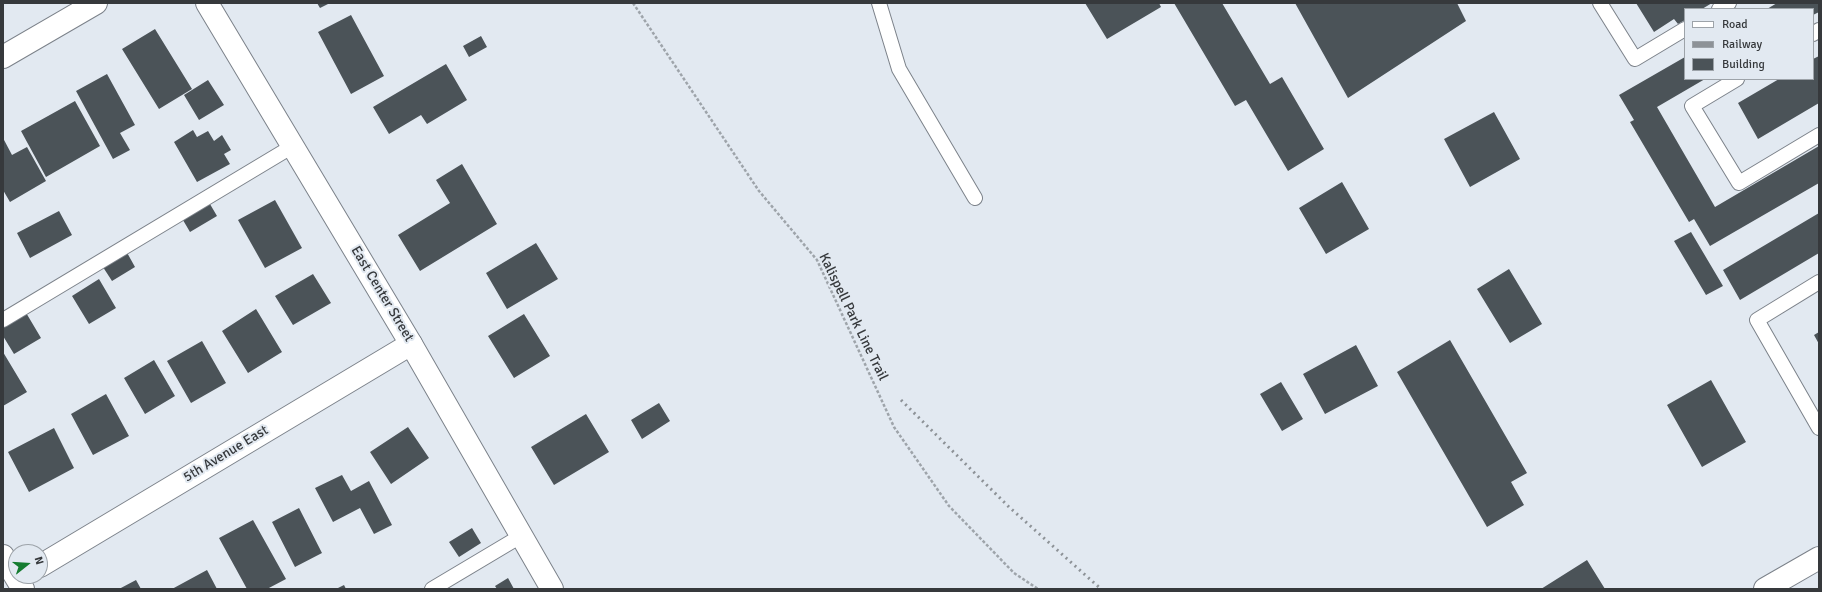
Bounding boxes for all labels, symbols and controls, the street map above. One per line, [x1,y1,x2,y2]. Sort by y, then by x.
legend [1684,8,1814,80]
text: Road [1722,17,1748,32]
text: Railway [1722,37,1762,52]
text: Building [1722,57,1765,72]
street label: East Center Street [347,243,417,345]
street label: Kalispell Park Line Trail [815,250,891,384]
street label: 5th Avenue East [181,422,271,486]
north arrow [8,544,48,584]
text: N [32,555,46,566]

